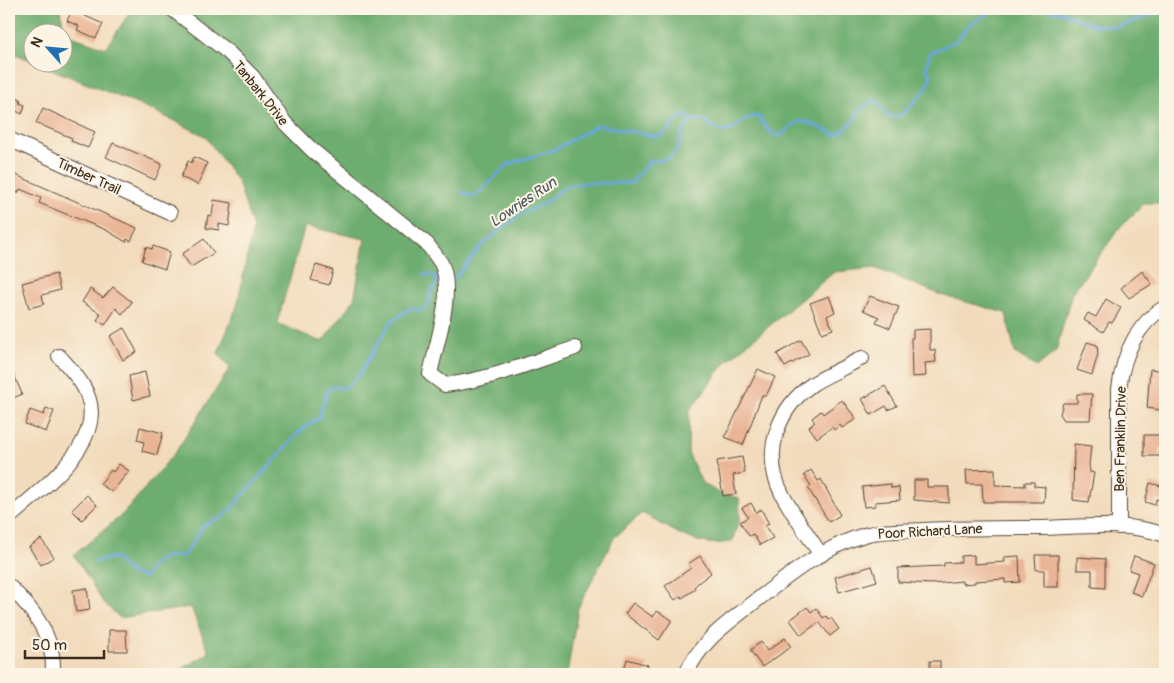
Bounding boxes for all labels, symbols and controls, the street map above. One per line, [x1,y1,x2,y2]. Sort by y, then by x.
north arrow [22,22,72,72]
text: N [27,34,47,50]
street label: Tanbark Drive [229,58,292,129]
street label: Timber Trail [54,154,124,199]
water label: Lowries Run [486,172,562,232]
street label: Ben Franklin Drive [1111,386,1130,492]
street label: Poor Richard Lane [877,520,983,543]
scale bar [25,628,104,660]
text: 50 m [32,636,67,655]

